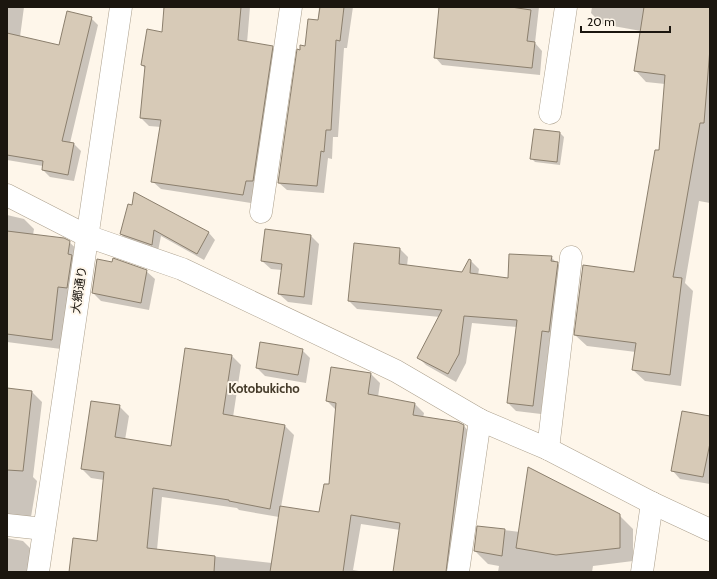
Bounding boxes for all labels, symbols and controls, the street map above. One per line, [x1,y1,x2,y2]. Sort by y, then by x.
scale bar [581,8,670,34]
text: 20 m [587,14,615,29]
street label: 大郷通り [68,265,89,315]
district label: Kotobukicho [228,380,300,396]

